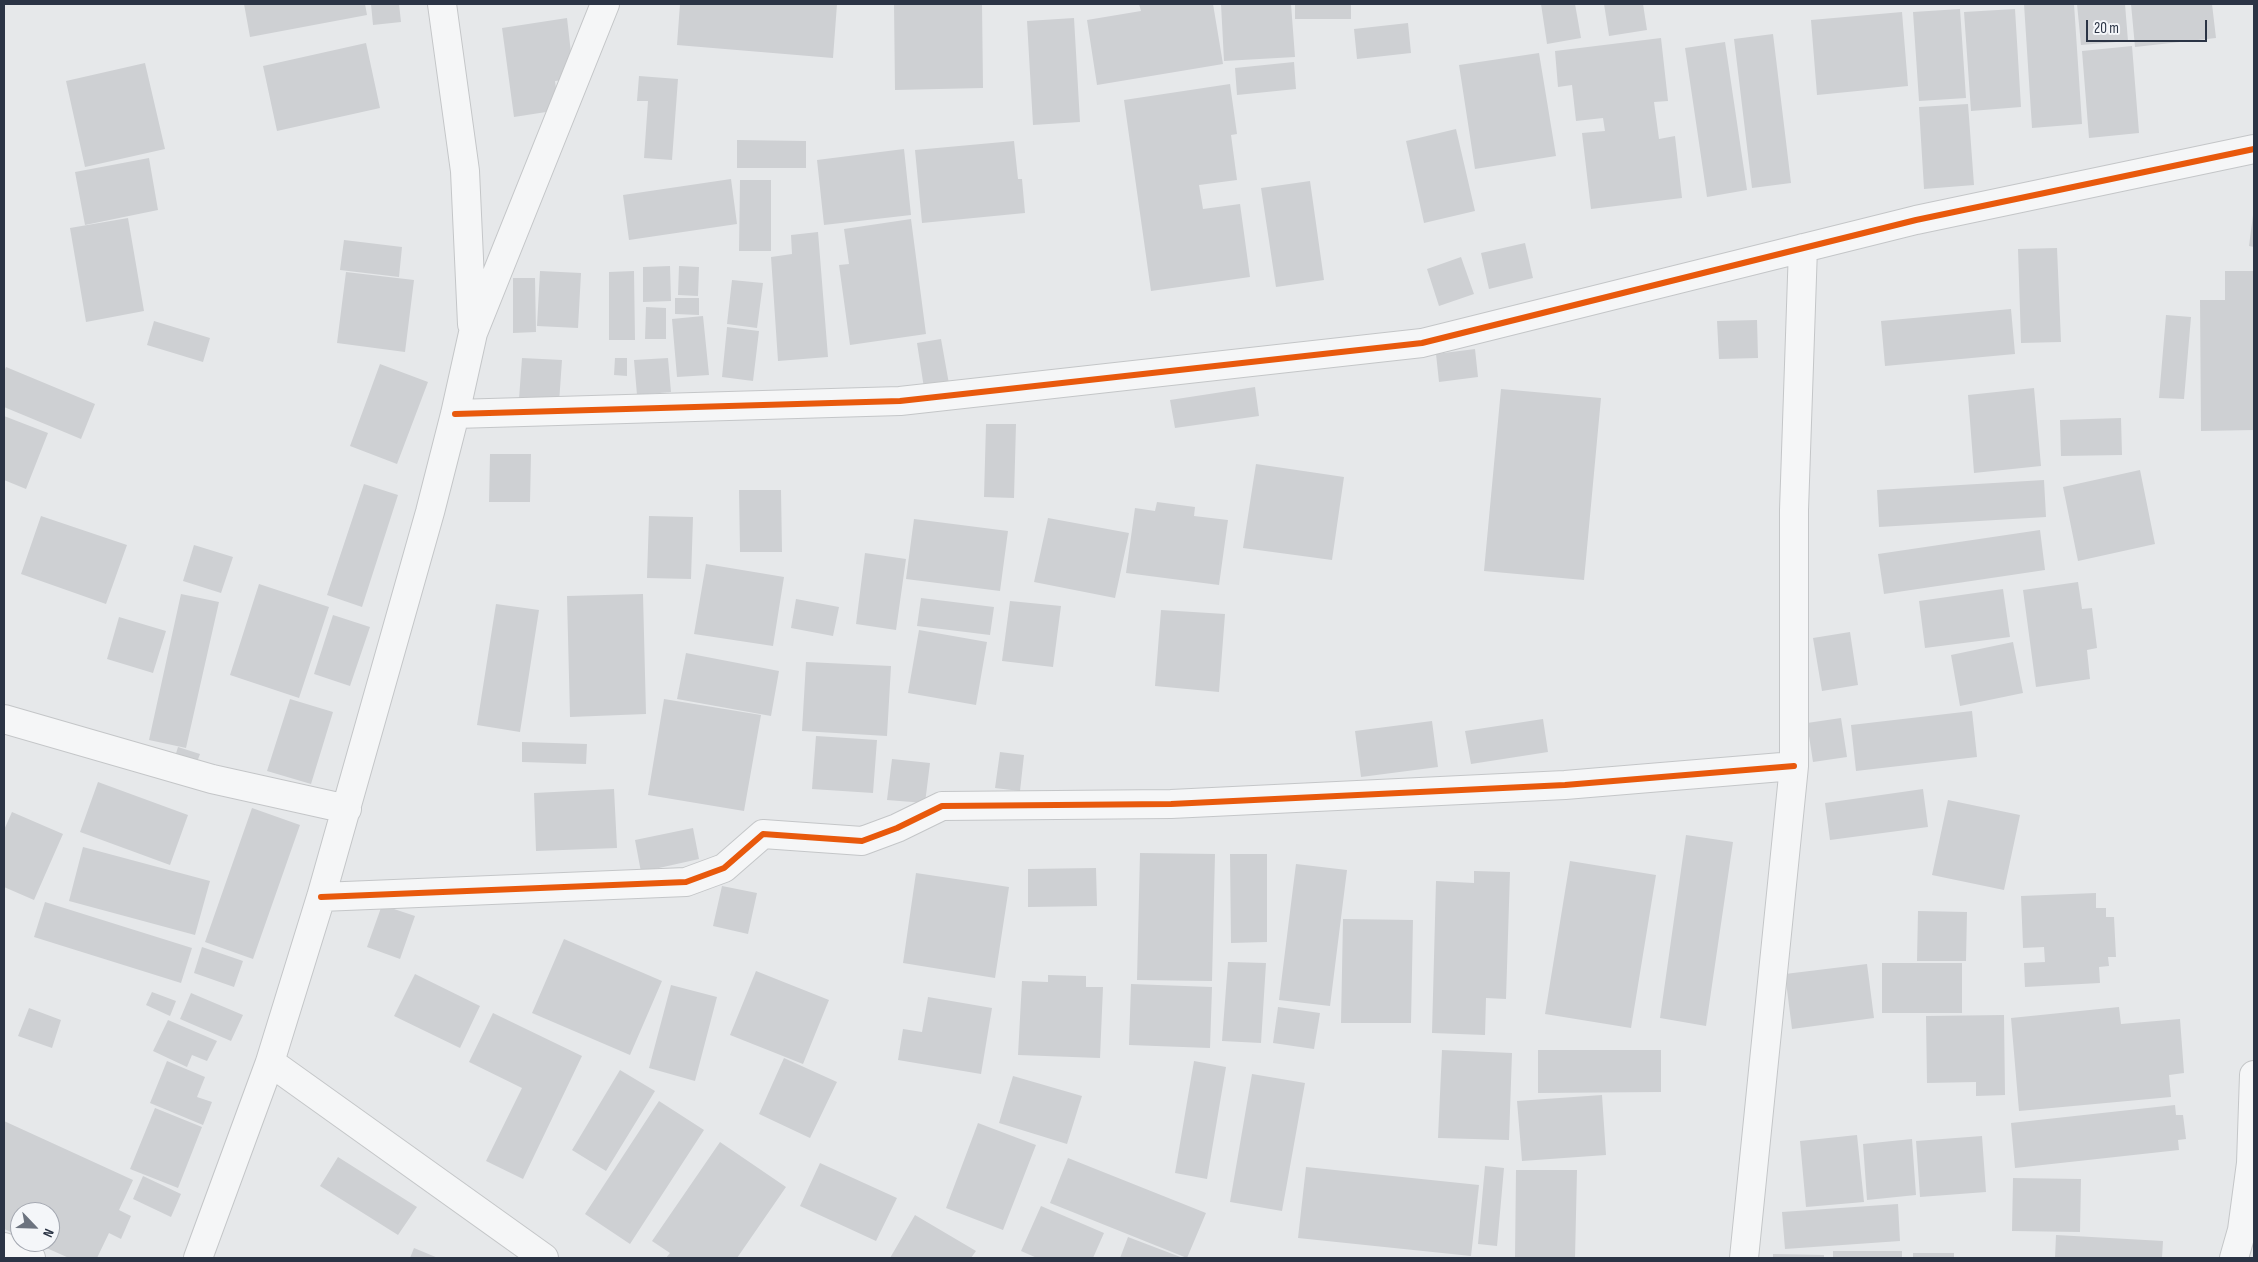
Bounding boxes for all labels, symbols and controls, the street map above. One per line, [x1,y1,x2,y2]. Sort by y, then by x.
scale bar [2088,10,2209,42]
text: 20 m [2094,19,2119,38]
north arrow [10,1202,60,1252]
text: N [39,1226,58,1240]

